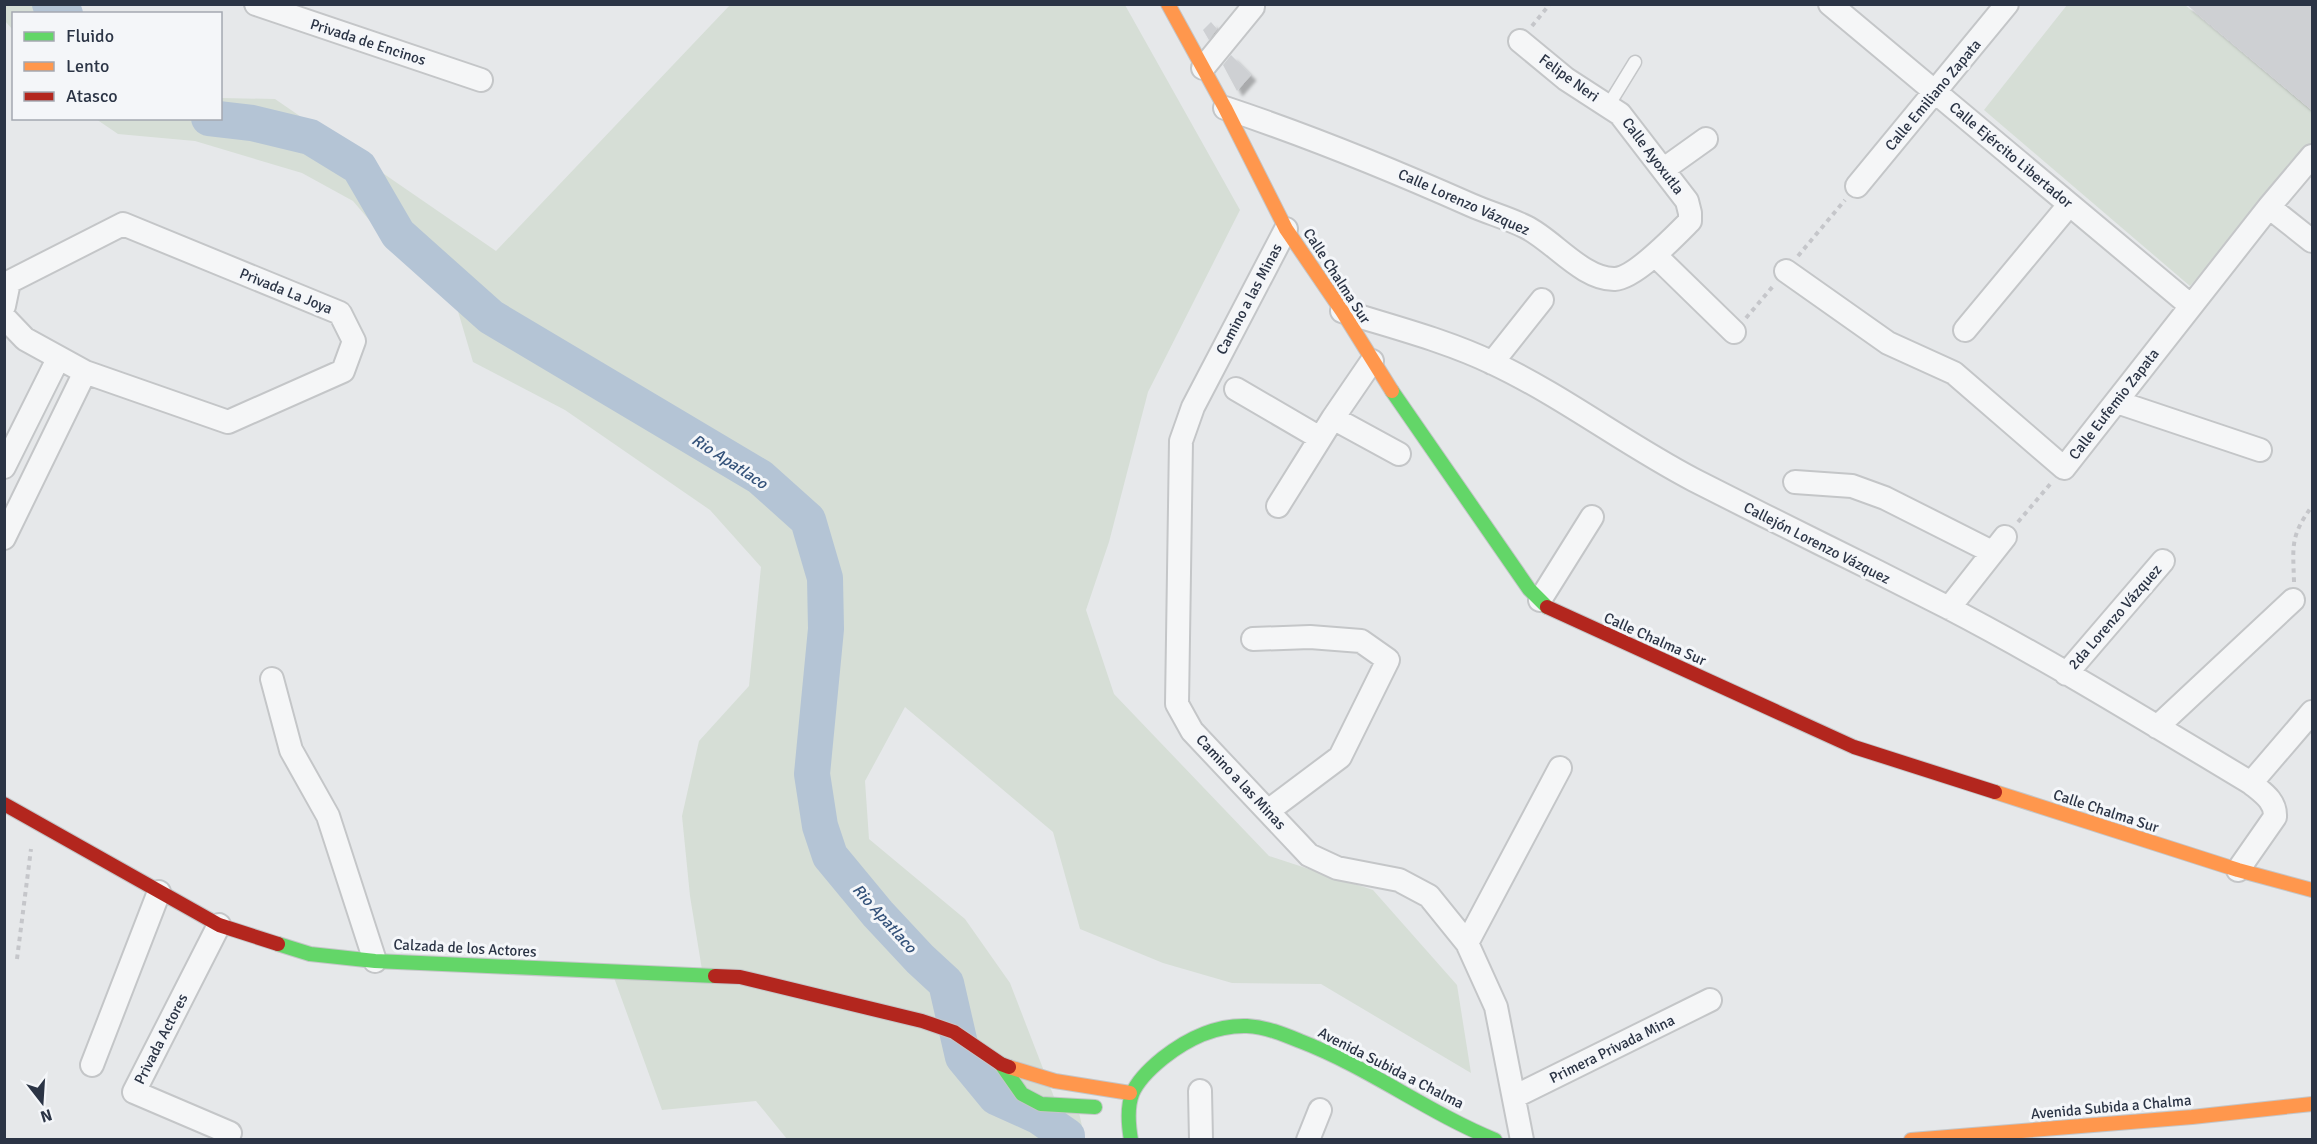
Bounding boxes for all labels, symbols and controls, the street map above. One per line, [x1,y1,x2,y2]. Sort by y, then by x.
legend [12,12,222,120]
street label: Privada de Encinos [308,15,428,69]
text: Fluido [66,25,114,47]
street label: Calle Emiliano Zapata [1881,36,1985,154]
street label: Felipe Neri [1536,50,1602,106]
text: Lento [66,55,109,77]
text: Atasco [66,85,118,107]
street label: Calle Ejército Libertador [1946,98,2077,212]
street label: Calle Ayoxutla [1618,114,1688,198]
street label: Calle Lorenzo Vázquez [1395,165,1533,239]
street label: Calle Chalma Sur [1299,225,1375,327]
street label: Camino a las Minas [1212,240,1286,358]
street label: Privada La Joya [237,264,335,318]
street label: Calle Eufemio Zapata [2065,345,2163,463]
water label: Rio Apatlaco [688,430,772,494]
street label: Callejón Lorenzo Vázquez [1741,498,1894,588]
street label: 2da Lorenzo Vázquez [2064,561,2166,673]
street label: Calle Chalma Sur [1601,608,1709,670]
street label: Camino a las Minas [1192,731,1290,834]
street label: Calle Chalma Sur [2051,785,2162,837]
water label: Rio Apatlaco [848,880,921,958]
street label: Calzada de los Actores [393,935,537,961]
street label: Privada Actores [130,990,192,1087]
street label: Primera Privada Mina [1546,1011,1678,1087]
street label: Avenida Subida a Chalma [1315,1023,1467,1113]
north arrow [12,1072,72,1132]
street label: Avenida Subida a Chalma [2030,1091,2192,1123]
text: N [38,1104,54,1127]

